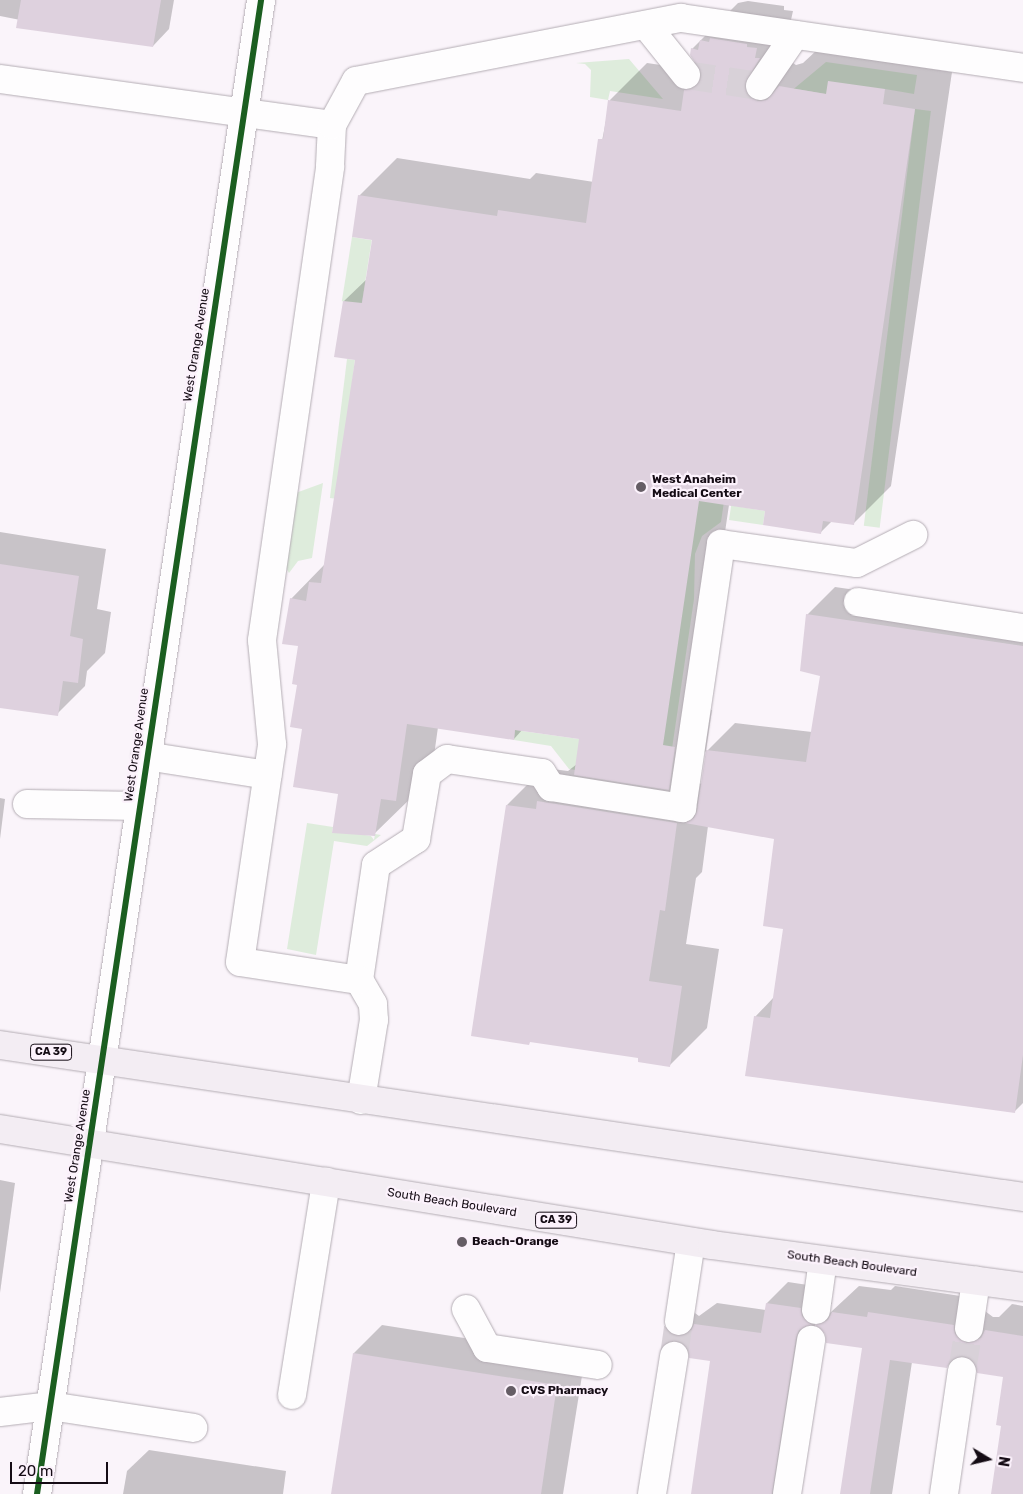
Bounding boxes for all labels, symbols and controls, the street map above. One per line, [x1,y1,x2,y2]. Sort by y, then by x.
street label: West Orange Avenue [181,287,213,403]
place label: West Anaheim Medical Center [652,473,742,501]
marker: West Anaheim Medical Center [634,480,648,494]
street label: West Orange Avenue [122,687,152,803]
road number: CA 39 [30,1044,72,1060]
street label: West Orange Avenue [62,1088,94,1204]
street label: South Beach Boulevard [386,1186,518,1220]
road number: CA 39 [535,1212,577,1228]
place label: Beach-Orange [472,1235,559,1249]
marker: Beach-Orange [456,1236,468,1248]
street label: South Beach Boulevard [786,1248,918,1280]
place label: CVS Pharmacy [521,1384,608,1398]
marker: CVS Pharmacy [505,1385,517,1397]
north arrow [963,1434,1013,1484]
scale bar [12,1452,110,1484]
text: N [994,1455,1012,1468]
text: 20 m [18,1462,53,1480]

